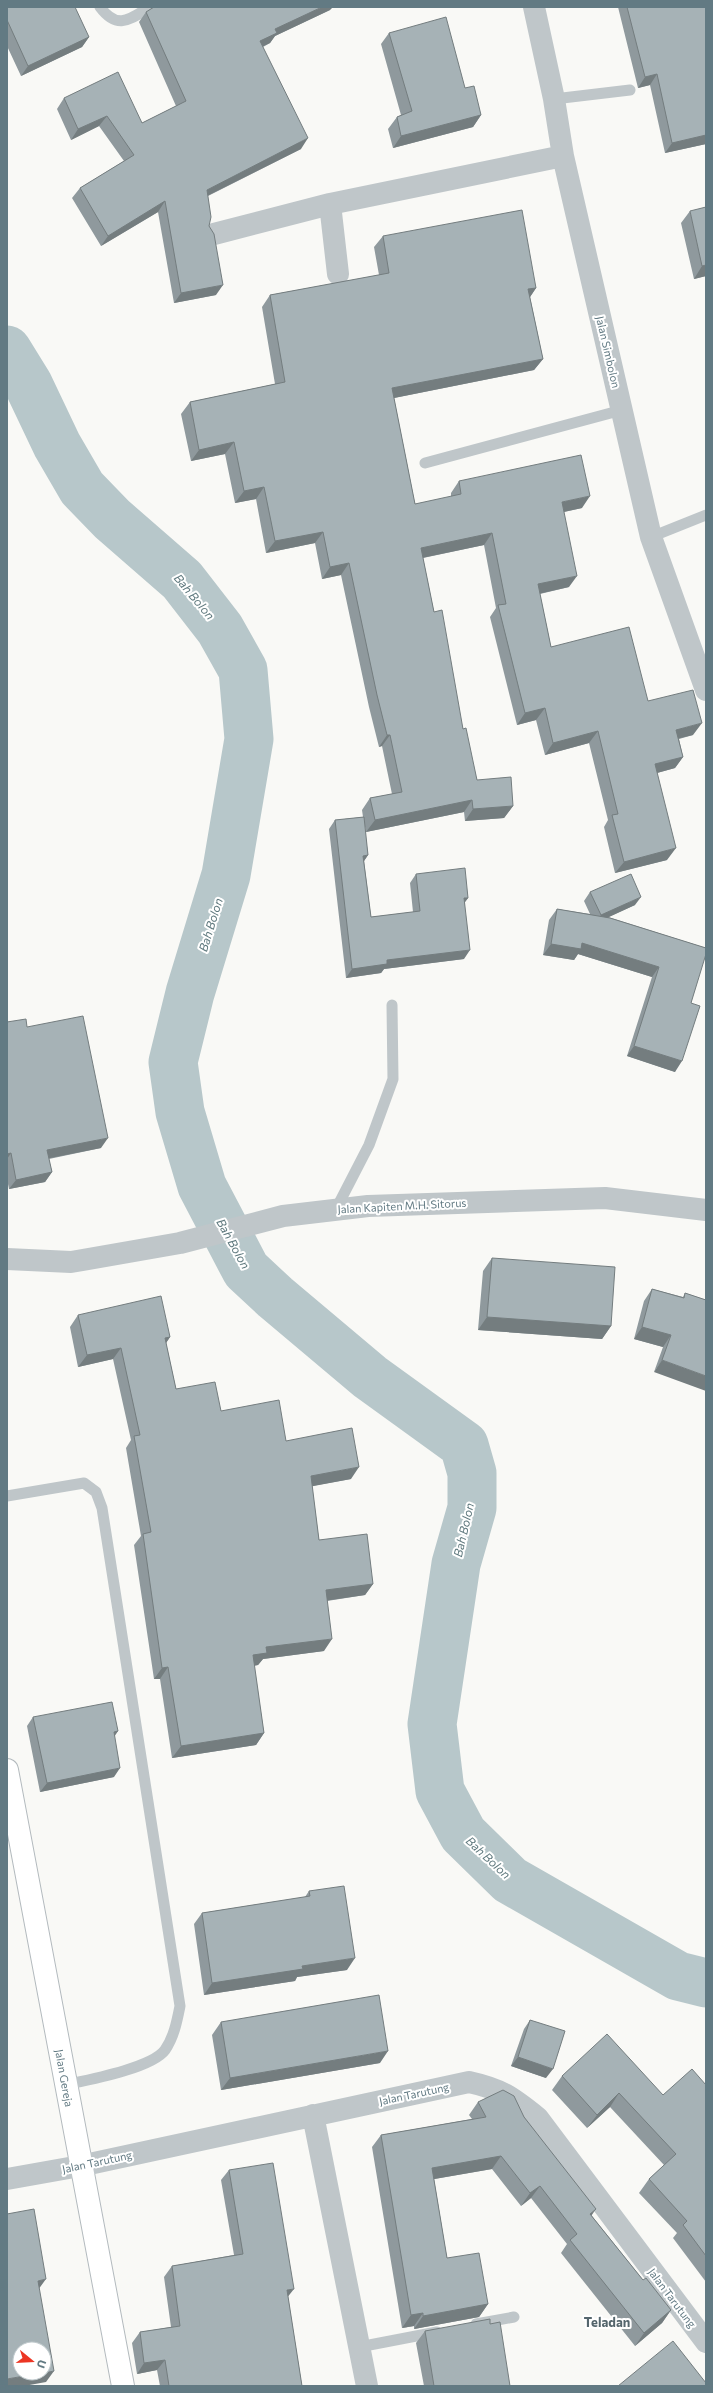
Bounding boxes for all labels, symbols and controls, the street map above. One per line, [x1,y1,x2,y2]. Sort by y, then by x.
street label: Jalan Simbolon [593,315,623,389]
water label: Bah Bolon [172,571,218,622]
water label: Bah Bolon [195,896,225,953]
street label: Jalan Kapiten M.H. Sitorus [337,1196,467,1216]
water label: Bah Bolon [214,1216,253,1271]
water label: Bah Bolon [450,1501,476,1558]
water label: Bah Bolon [464,1833,514,1881]
street label: Jalan Gereja [52,2048,76,2108]
street label: Jalan Tarutung [378,2080,450,2108]
street label: Jalan Tarutung [61,2148,133,2176]
street label: Jalan Tarutung [645,2265,699,2331]
district label: Teladan [584,2314,630,2330]
north arrow [12,2341,52,2381]
text: U [35,2358,49,2370]

